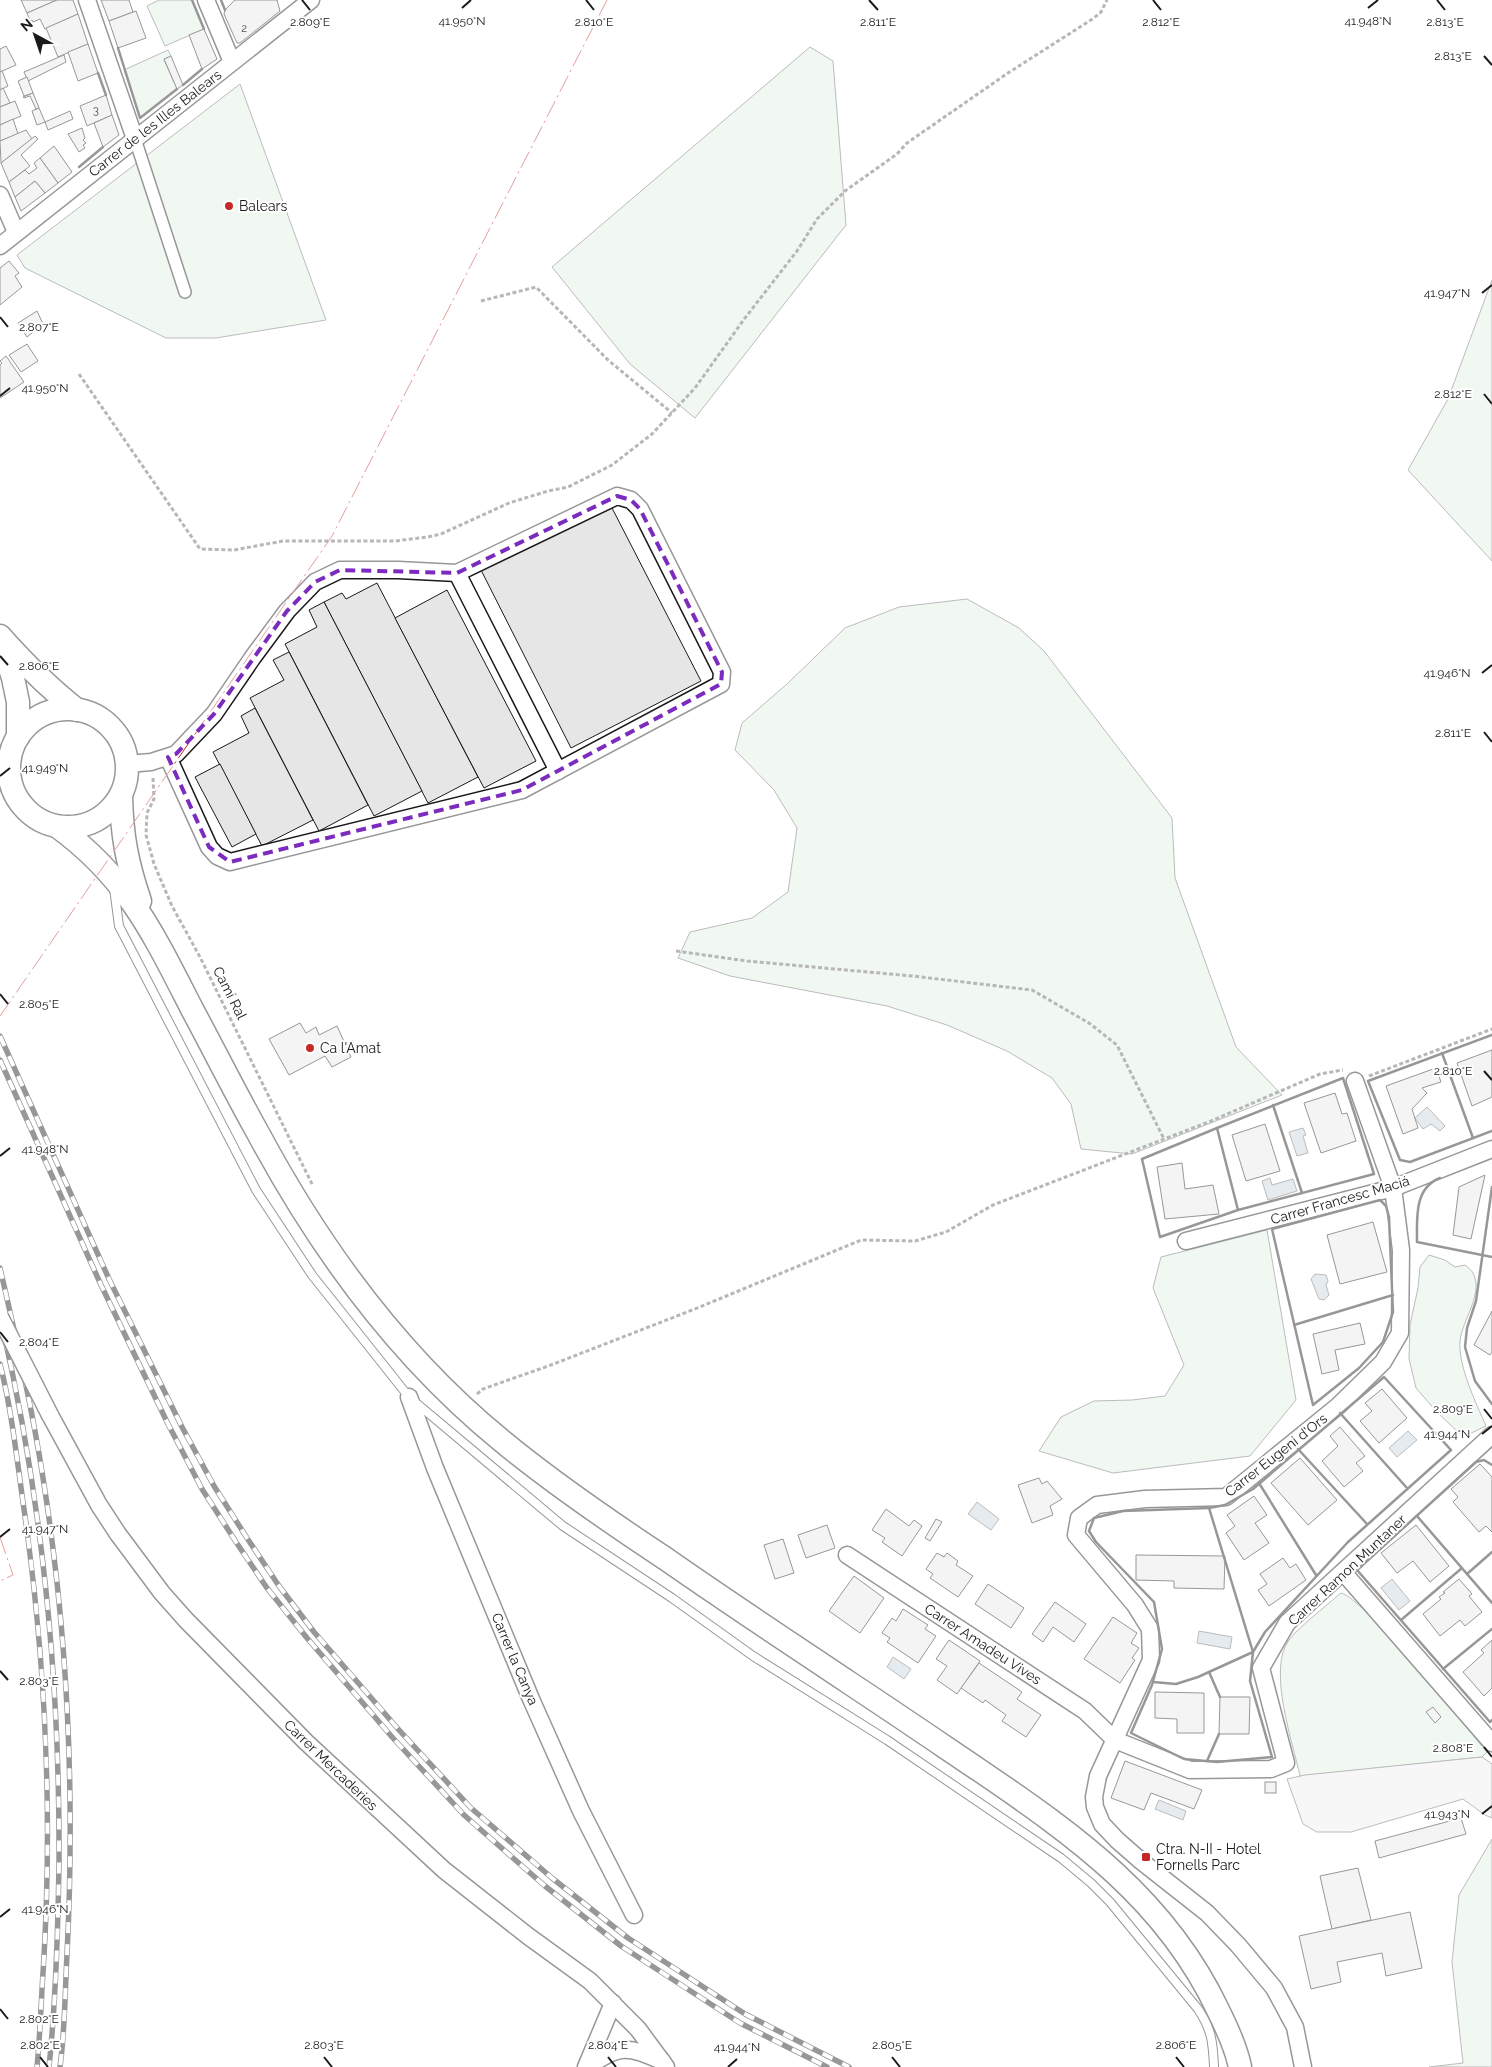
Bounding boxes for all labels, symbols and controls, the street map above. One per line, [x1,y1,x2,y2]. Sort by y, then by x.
north arrow [10,10,60,60]
text: 41.950°N [438,14,486,28]
text: 41.948°N [1344,14,1392,28]
text: N [17,15,36,35]
text: 2.809°E [290,15,330,29]
text: 2.810°E [575,15,613,29]
text: 2.811°E [860,15,896,29]
text: 2.812°E [1142,15,1180,29]
text: 2.813°E [1426,15,1464,29]
house number: 2 [241,22,247,35]
text: 2.813°E [1434,49,1472,63]
street label: Carrer de les Illes Balears [85,66,225,180]
house number: 3 [93,104,99,117]
place label: Balears [239,198,288,214]
marker: Balears [223,200,235,212]
text: 41.947°N [1424,286,1470,300]
text: 2.807°E [19,320,59,334]
text: 41.950°N [21,381,69,395]
text: 2.812°E [1434,387,1472,401]
text: 2.806°E [19,659,59,673]
text: 41.946°N [1423,666,1471,680]
text: 2.811°E [1435,726,1471,740]
text: 41.949°N [22,761,68,775]
street label: Camí Ral [210,964,250,1022]
text: 2.805°E [19,997,59,1011]
place label: Ca l'Amat [320,1040,381,1056]
marker: Ca l'Amat [304,1042,316,1054]
text: 2.810°E [1434,1064,1472,1078]
text: 41.948°N [21,1142,69,1156]
street label: Carrer Francesc Maciá [1269,1173,1411,1227]
text: 2.804°E [19,1335,59,1349]
text: 2.809°E [1433,1402,1473,1416]
street label: Carrer Eugeni d'Ors [1222,1410,1330,1500]
text: 41.944°N [1424,1427,1470,1441]
street label: Carrer Ramon Muntaner [1285,1511,1409,1629]
text: 41.947°N [22,1522,68,1536]
street label: Carrer Amadeu Vives [922,1600,1045,1688]
street label: Carrer la Canya [488,1611,542,1707]
text: 2.803°E [19,1674,59,1688]
street label: Carrer Mercaderies [281,1716,381,1814]
text: 2.808°E [1433,1741,1473,1755]
text: 41.943°N [1424,1807,1470,1821]
place label: Ctra. N-II - Hotel Fornells Parc [1156,1841,1261,1873]
marker: Ctra. N-II - Hotel Fornells Parc [1140,1851,1152,1863]
text: 41.946°N [21,1902,69,1916]
text: 2.802°E [19,2012,59,2026]
text: 2.802°E [20,2038,60,2052]
text: 2.803°E [304,2038,344,2052]
text: 2.804°E [588,2038,628,2052]
text: 2.805°E [872,2038,912,2052]
text: 2.806°E [1156,2038,1196,2052]
text: 41.944°N [714,2040,760,2054]

